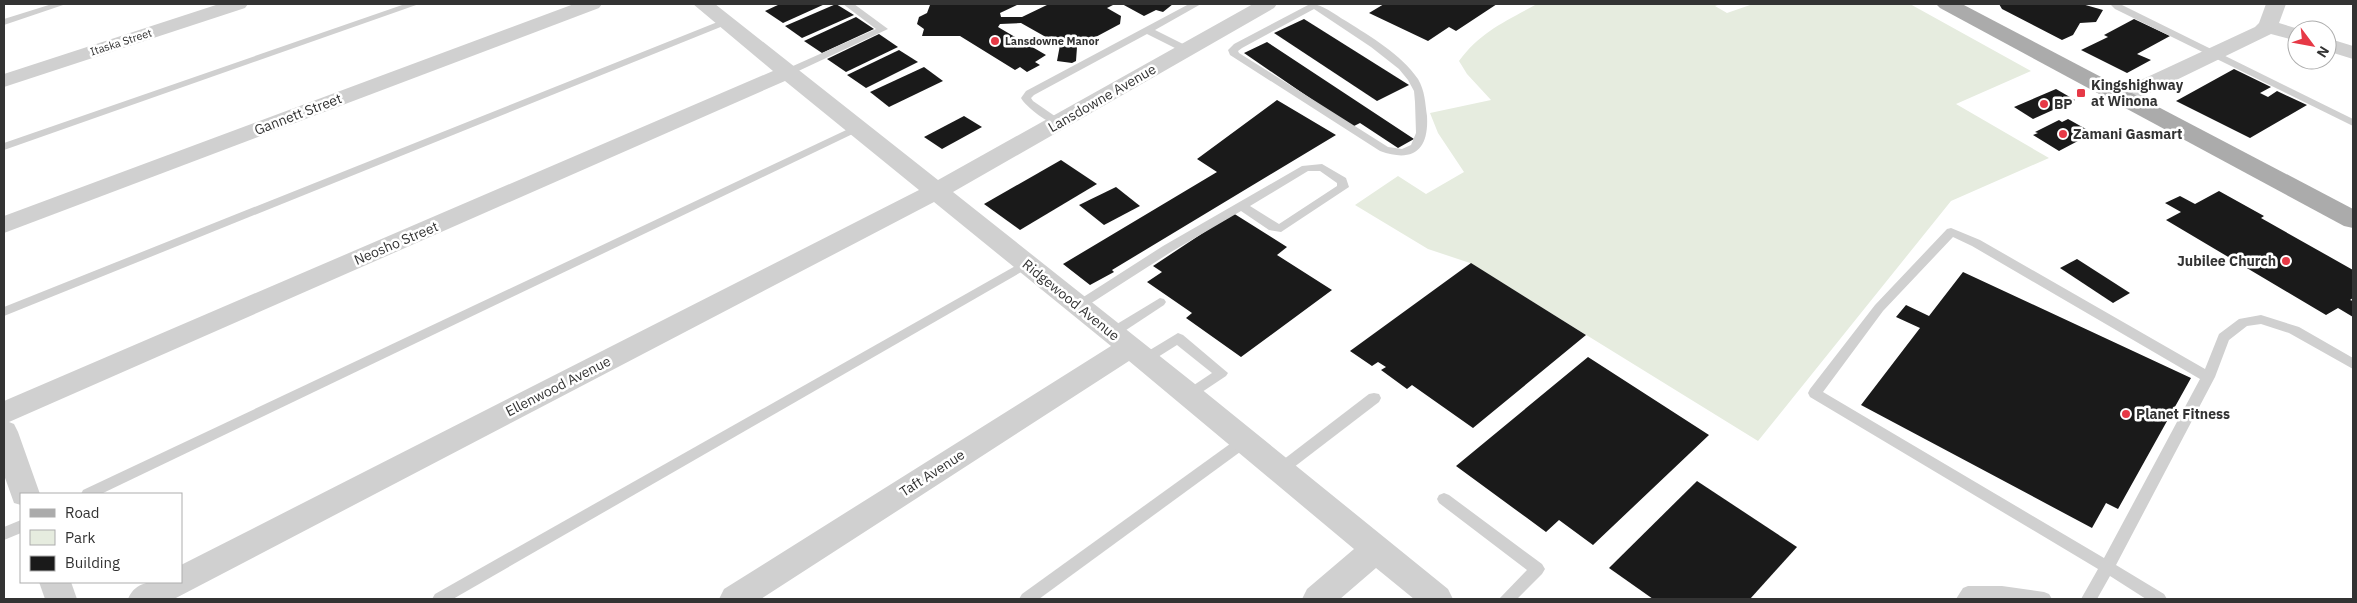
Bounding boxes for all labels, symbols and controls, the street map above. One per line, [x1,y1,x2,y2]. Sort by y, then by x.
north arrow [2287,20,2337,70]
street label: Itaska Street [88,25,154,59]
place label: Lansdowne Manor [1005,34,1100,48]
marker: Lansdowne Manor [989,35,1001,47]
text: N [2313,43,2333,61]
street label: Lansdowne Avenue [1045,60,1159,136]
place label: Kingshighway at Winona [2091,76,2184,110]
marker: Kingshighway at Winona [2075,87,2087,99]
street label: Gannett Street [252,89,344,139]
place label: BP [2054,95,2073,113]
marker: BP [2038,98,2050,110]
place label: Zamani Gasmart [2073,125,2182,143]
marker: Zamani Gasmart [2057,128,2069,140]
street label: Neosho Street [351,217,441,269]
place label: Jubilee Church [2177,252,2276,270]
street label: Ridgewood Avenue [1019,255,1124,345]
marker: Jubilee Church [2280,255,2292,267]
street label: Ellenwood Avenue [502,352,614,420]
place label: Planet Fitness [2136,405,2230,423]
marker: Planet Fitness [2120,408,2132,420]
street label: Taft Avenue [896,445,968,501]
legend [20,493,182,583]
text: Road [65,503,100,522]
text: Park [65,528,95,547]
text: Building [65,553,120,572]

